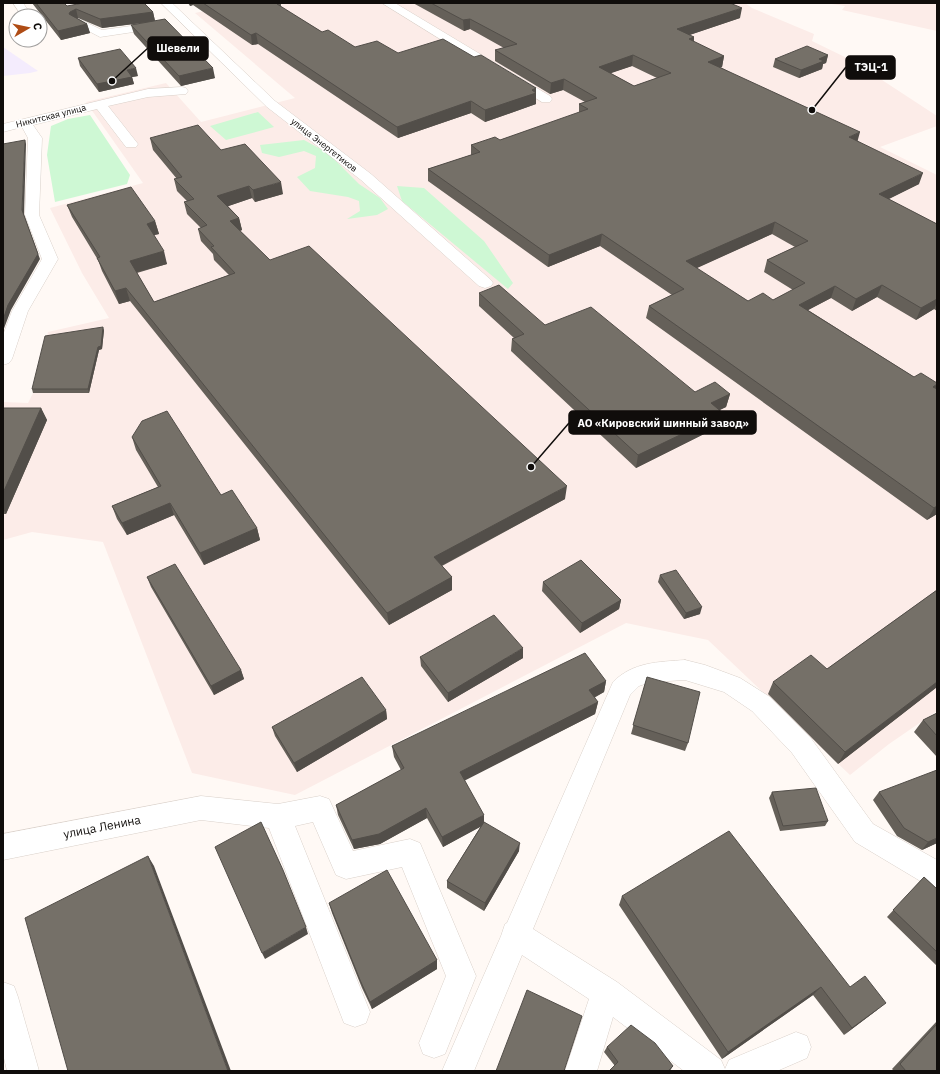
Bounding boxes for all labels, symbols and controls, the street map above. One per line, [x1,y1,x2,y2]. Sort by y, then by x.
north arrow [8,8,48,48]
text: С [30,22,45,31]
callout: Шевели [148,37,208,60]
text: Шевели [156,41,200,55]
callout: ТЭЦ-1 [846,56,895,79]
text: ТЭЦ-1 [854,60,888,74]
street label: Никитская улица [15,101,87,130]
street label: улица Энергетиков [289,115,360,174]
callout: АО «Кировский шинный завод» [569,411,756,434]
text: АО «Кировский шинный завод» [577,416,749,430]
street label: улица Ленина [62,812,142,841]

